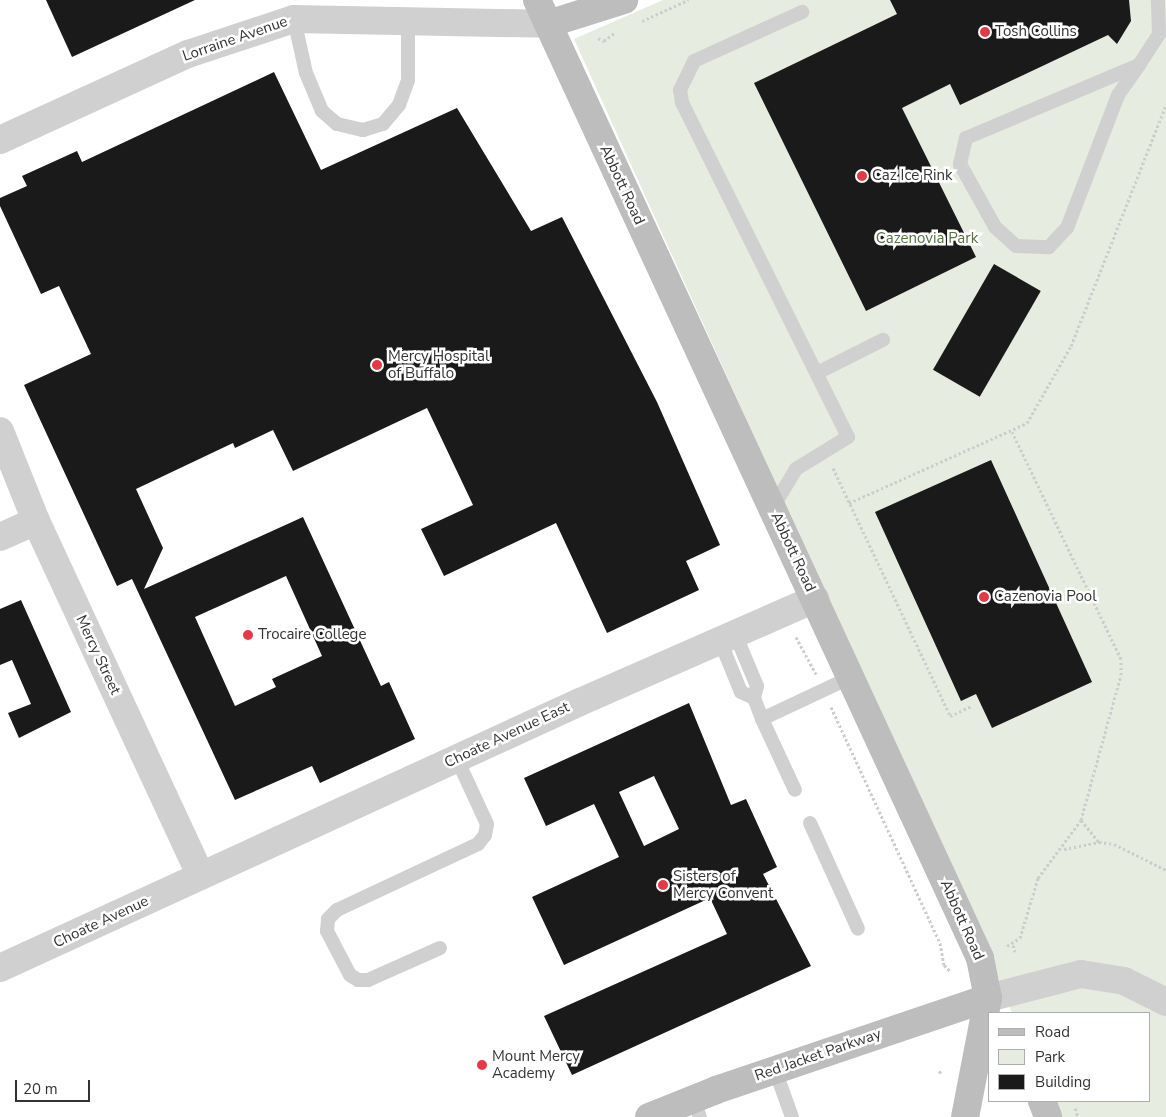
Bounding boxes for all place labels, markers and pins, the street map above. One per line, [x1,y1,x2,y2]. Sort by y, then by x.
place label: Tosh Collins [995,23,1077,41]
marker: Tosh Collins [979,26,991,38]
place label: Caz Ice Rink [872,167,953,185]
marker: Caz Ice Rink [856,170,868,182]
place label: Mercy Hospital of Buffalo [388,347,489,382]
marker: Mercy Hospital of Buffalo [370,358,384,372]
place label: Cazenovia Pool [994,588,1097,606]
marker: Cazenovia Pool [978,591,990,603]
place label: Trocaire College [258,626,366,644]
marker: Trocaire College [242,629,254,641]
place label: Sisters of Mercy Convent [673,867,773,902]
marker: Sisters of Mercy Convent [657,879,669,891]
place label: Mount Mercy Academy [492,1047,580,1082]
marker: Mount Mercy Academy [476,1059,488,1071]

